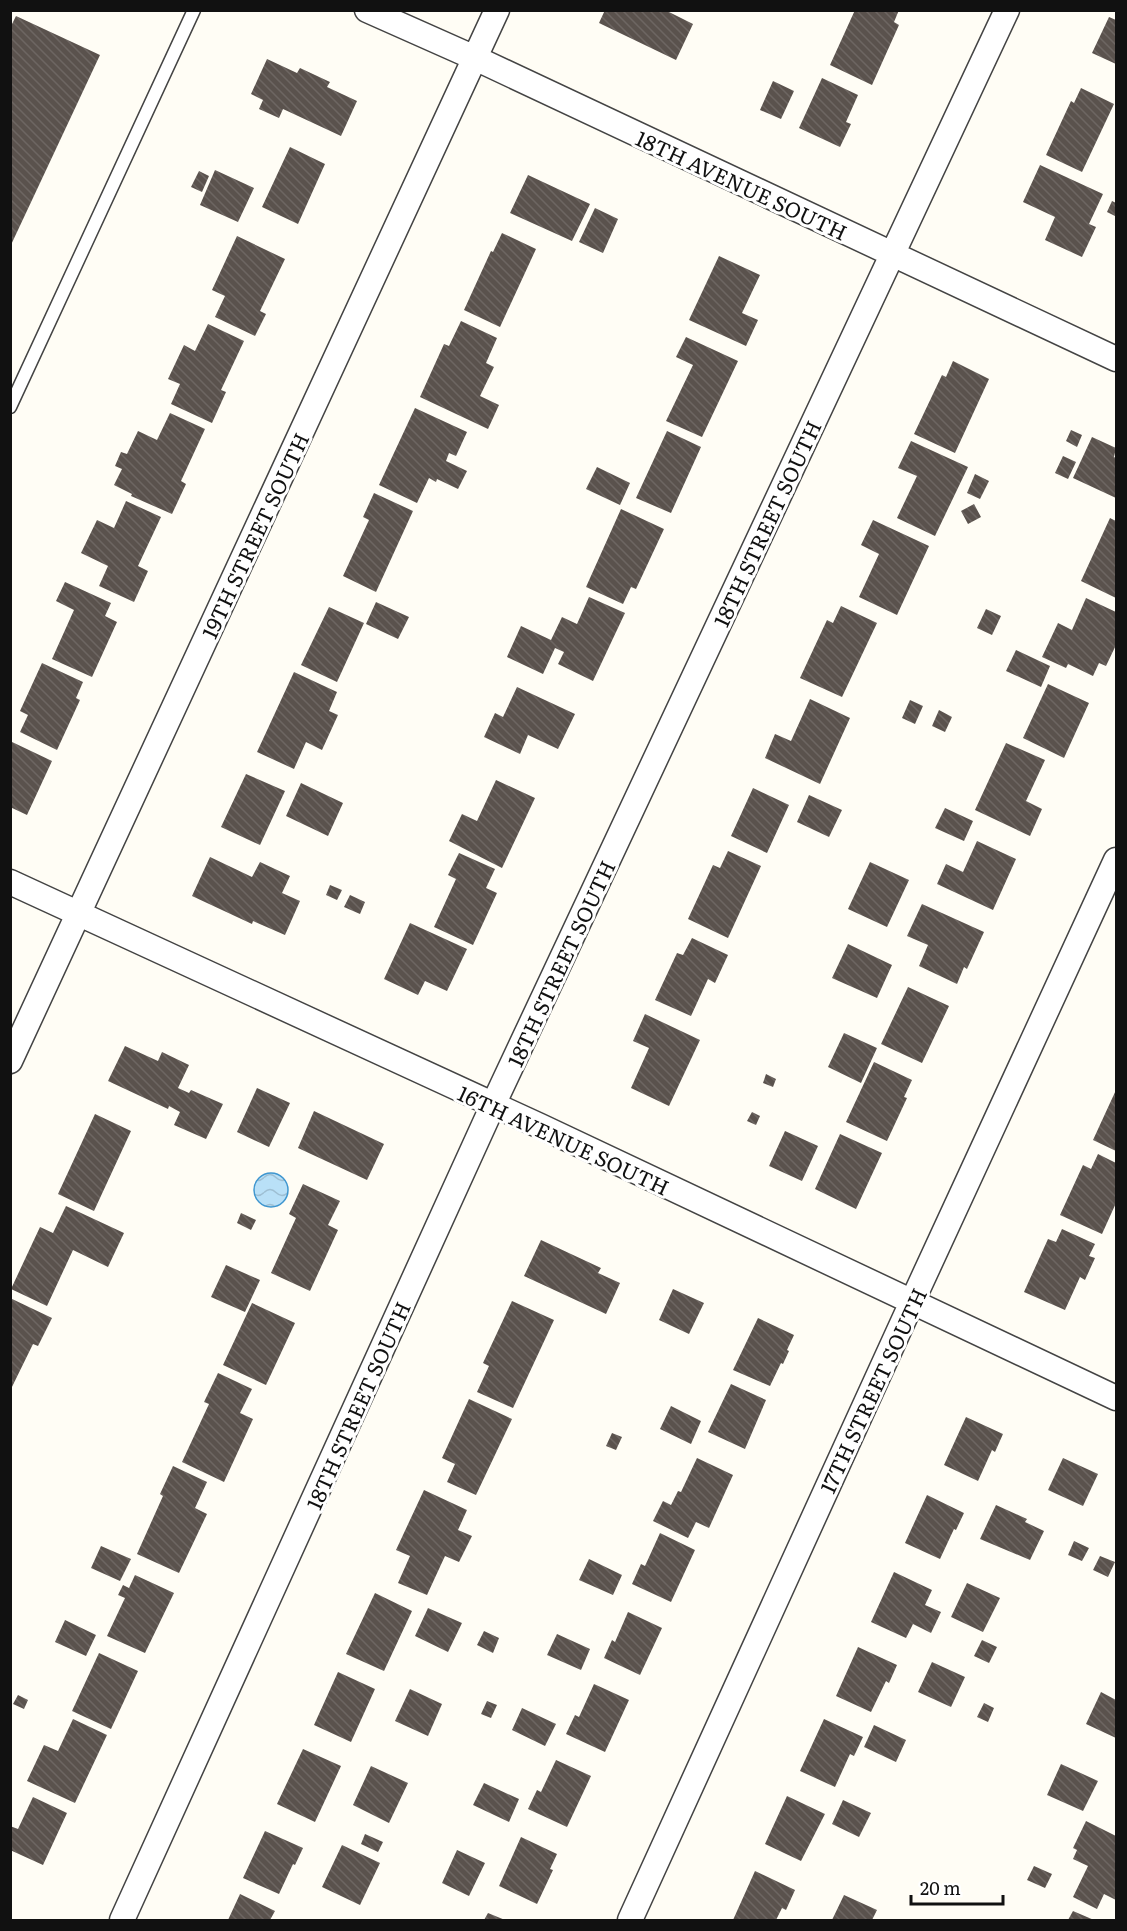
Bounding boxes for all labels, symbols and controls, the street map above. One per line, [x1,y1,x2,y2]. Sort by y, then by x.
street label: 18TH AVENUE SOUTH [631,121,853,247]
street label: 18TH STREET SOUTH [704,415,828,631]
street label: 19TH STREET SOUTH [193,427,315,643]
street label: 18TH STREET SOUTH [498,855,622,1071]
street label: 16TH AVENUE SOUTH [453,1076,675,1202]
street label: 17TH STREET SOUTH [811,1282,933,1498]
street label: 18TH STREET SOUTH [297,1296,417,1514]
scale bar [911,1868,1002,1906]
text: 20 m [920,1874,961,1901]

